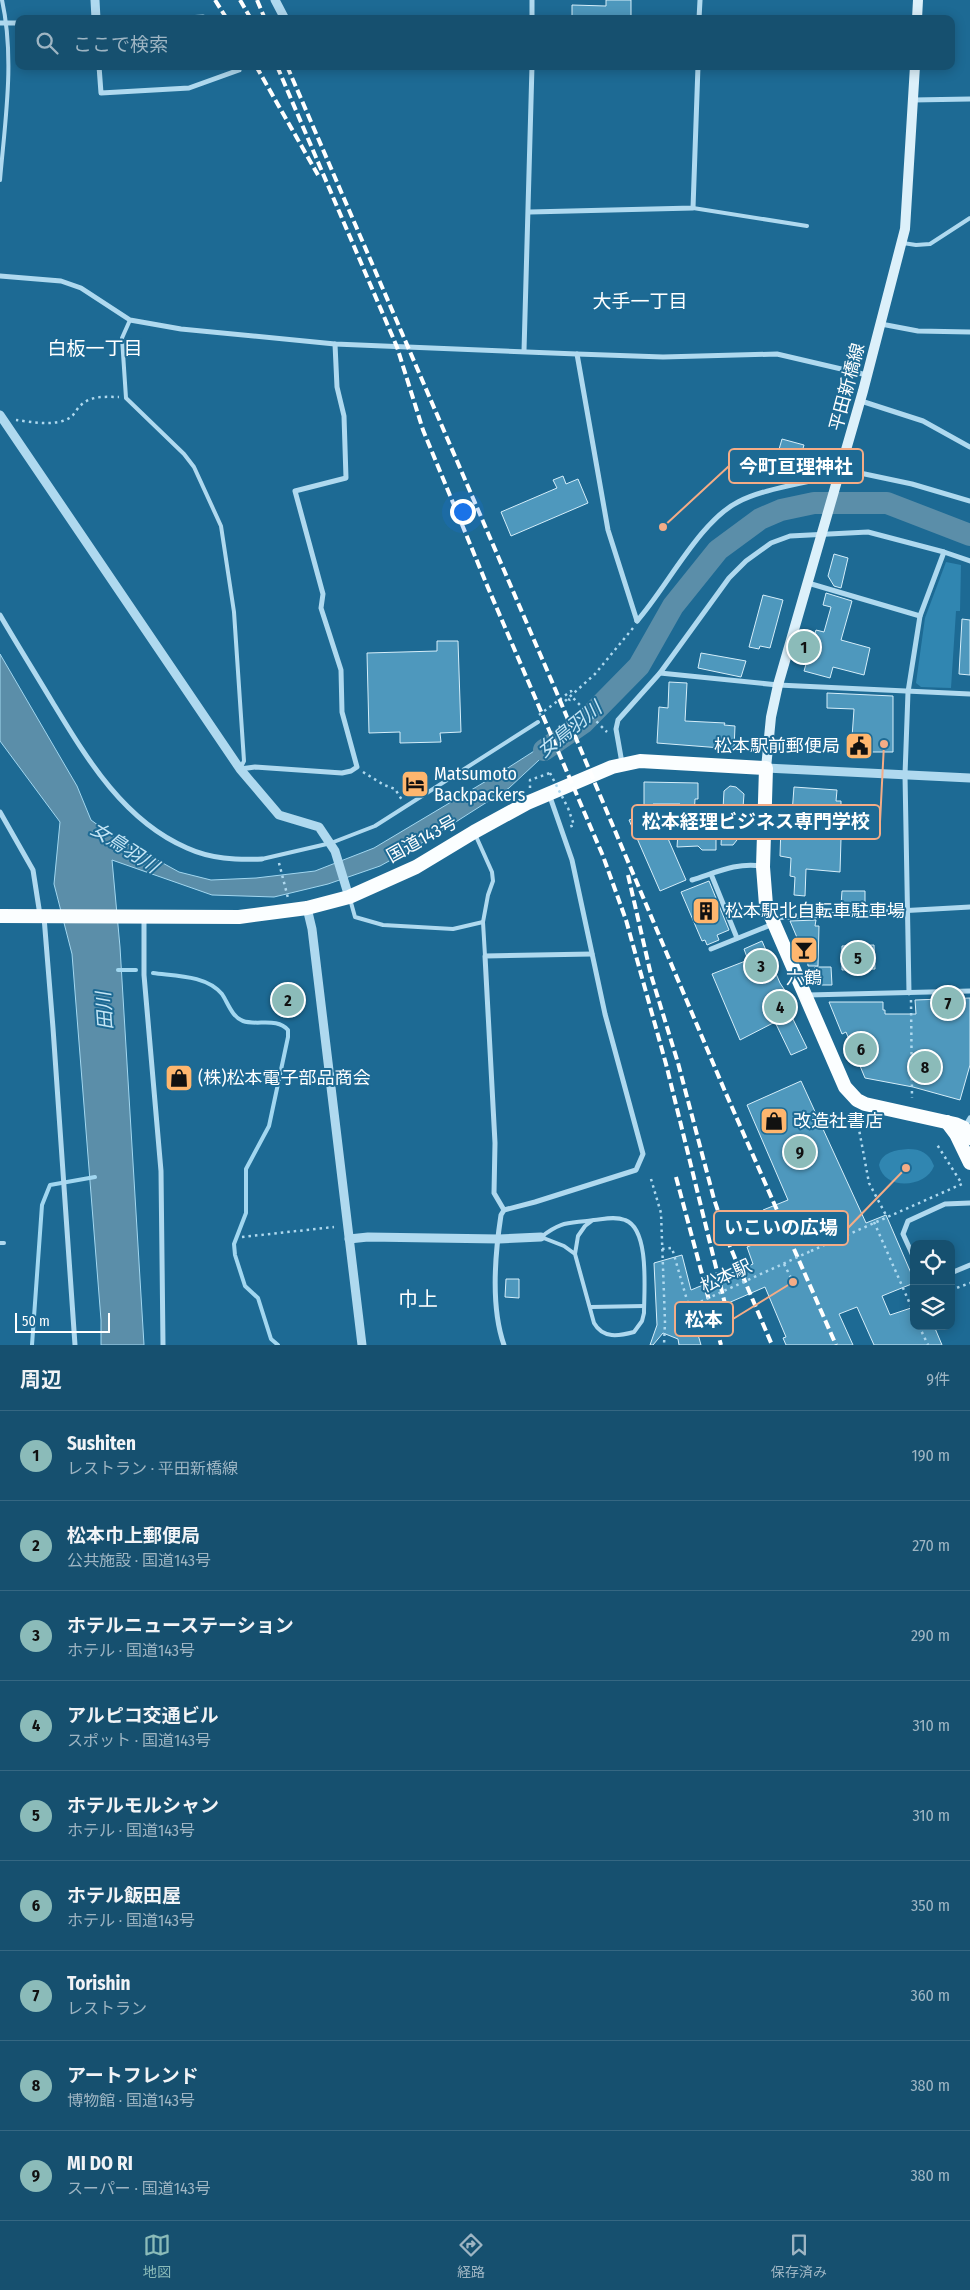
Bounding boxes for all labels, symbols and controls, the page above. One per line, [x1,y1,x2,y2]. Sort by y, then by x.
search box [15,15,955,70]
icon: search [33,29,61,57]
text: ここで検索 [73,33,168,56]
district label: 大手一丁目 [592,290,688,313]
district label: 白板一丁目 [47,337,143,360]
street label: 平田新橋線 [825,341,869,433]
callout: 今町亘理神社 [729,449,863,483]
text: 今町亘理神社 [739,455,853,478]
your location [450,499,476,525]
pin: 1 [788,628,820,666]
water label: 女鳥羽川 [533,695,608,762]
public building icon: 松本駅前郵便局 [844,731,874,761]
place label: 松本駅前郵便局 [714,735,840,757]
place label: Matsumoto Backpackers [434,763,526,806]
hotel icon: Matsumoto Backpackers [400,769,430,799]
callout: 松本経理ビジネス専門学校 [632,805,880,839]
text: 松本経理ビジネス専門学校 [642,810,870,833]
street label: 国道143号 [383,811,461,867]
water label: 女鳥羽川 [87,817,165,879]
building icon: 松本駅北自転車駐車場 [691,896,721,926]
place label: 松本駅北自転車駐車場 [725,900,905,922]
bar icon: 六鶴 [789,935,819,965]
pin: 5 [842,939,874,977]
pin: 3 [745,947,777,985]
place label: 六鶴 [786,967,822,989]
pin: 2 [272,981,304,1019]
pin: 7 [932,984,964,1022]
pin: 4 [764,988,796,1026]
water label: 田川 [92,989,117,1031]
pin: 6 [845,1030,877,1068]
pin: 8 [909,1048,941,1086]
shop icon: (株)松本電子部品商会 [164,1063,194,1093]
place label: (株)松本電子部品商会 [198,1067,371,1089]
shop icon: 改造社書店 [759,1106,789,1136]
place label: 改造社書店 [793,1110,883,1132]
pin: 9 [784,1133,816,1171]
callout: いこいの広場 [714,1211,848,1245]
text: いこいの広場 [724,1216,838,1239]
map controls [910,1240,955,1330]
button: locate [910,1240,955,1285]
street label: 松本駅 [697,1255,755,1297]
button: layers [910,1285,955,1330]
district label: 巾上 [398,1287,438,1311]
callout: 松本 [675,1302,733,1336]
text: 松本 [685,1308,723,1331]
scale bar [15,1310,110,1333]
text: 50 m [22,1313,50,1330]
text: 周辺 [20,1367,62,1393]
text: 9件 [926,1370,950,1389]
text: Sushiten [67,1432,136,1455]
text: 1 [33,1446,39,1465]
text: 190 m [912,1446,950,1465]
text: レストラン · 平田新橋線 [67,1459,238,1478]
text: 松本巾上郵便局 [67,1524,200,1547]
text: 2 [32,1536,40,1555]
text: 270 m [912,1536,950,1555]
text: 公共施設 · 国道143号 [67,1551,211,1570]
text: ホテルニューステーション [67,1614,294,1637]
text: 3 [32,1626,40,1645]
text: 290 m [911,1626,950,1645]
text: ホテル · 国道143号 [67,1641,195,1660]
text: アルピコ交通ビル [67,1704,219,1727]
text: 4 [32,1716,40,1735]
text: 310 m [913,1716,950,1735]
text: スポット · 国道143号 [67,1731,211,1750]
text: ホテルモルシャン [67,1794,219,1817]
text: 5 [32,1806,40,1825]
text: 310 m [913,1806,950,1825]
text: ホテル · 国道143号 [67,1821,195,1840]
text: ホテル飯田屋 [67,1884,181,1907]
text: 6 [32,1896,40,1915]
text: 350 m [911,1896,950,1915]
text: ホテル · 国道143号 [67,1911,195,1930]
text: Torishin [67,1972,130,1995]
text: 7 [33,1986,39,2005]
text: 360 m [910,1986,950,2005]
text: レストラン [67,1999,147,2018]
text: アートフレンド [67,2064,199,2087]
text: 8 [32,2076,40,2095]
text: 380 m [910,2076,950,2095]
text: 博物館 · 国道143号 [67,2091,195,2110]
text: MI DO RI [67,2152,133,2175]
text: 9 [32,2166,40,2185]
text: 380 m [910,2166,950,2185]
text: スーパー · 国道143号 [67,2179,211,2198]
tab: 地図 [143,2231,171,2281]
tab: 経路 [457,2231,485,2281]
tab: 保存済み [771,2231,827,2281]

